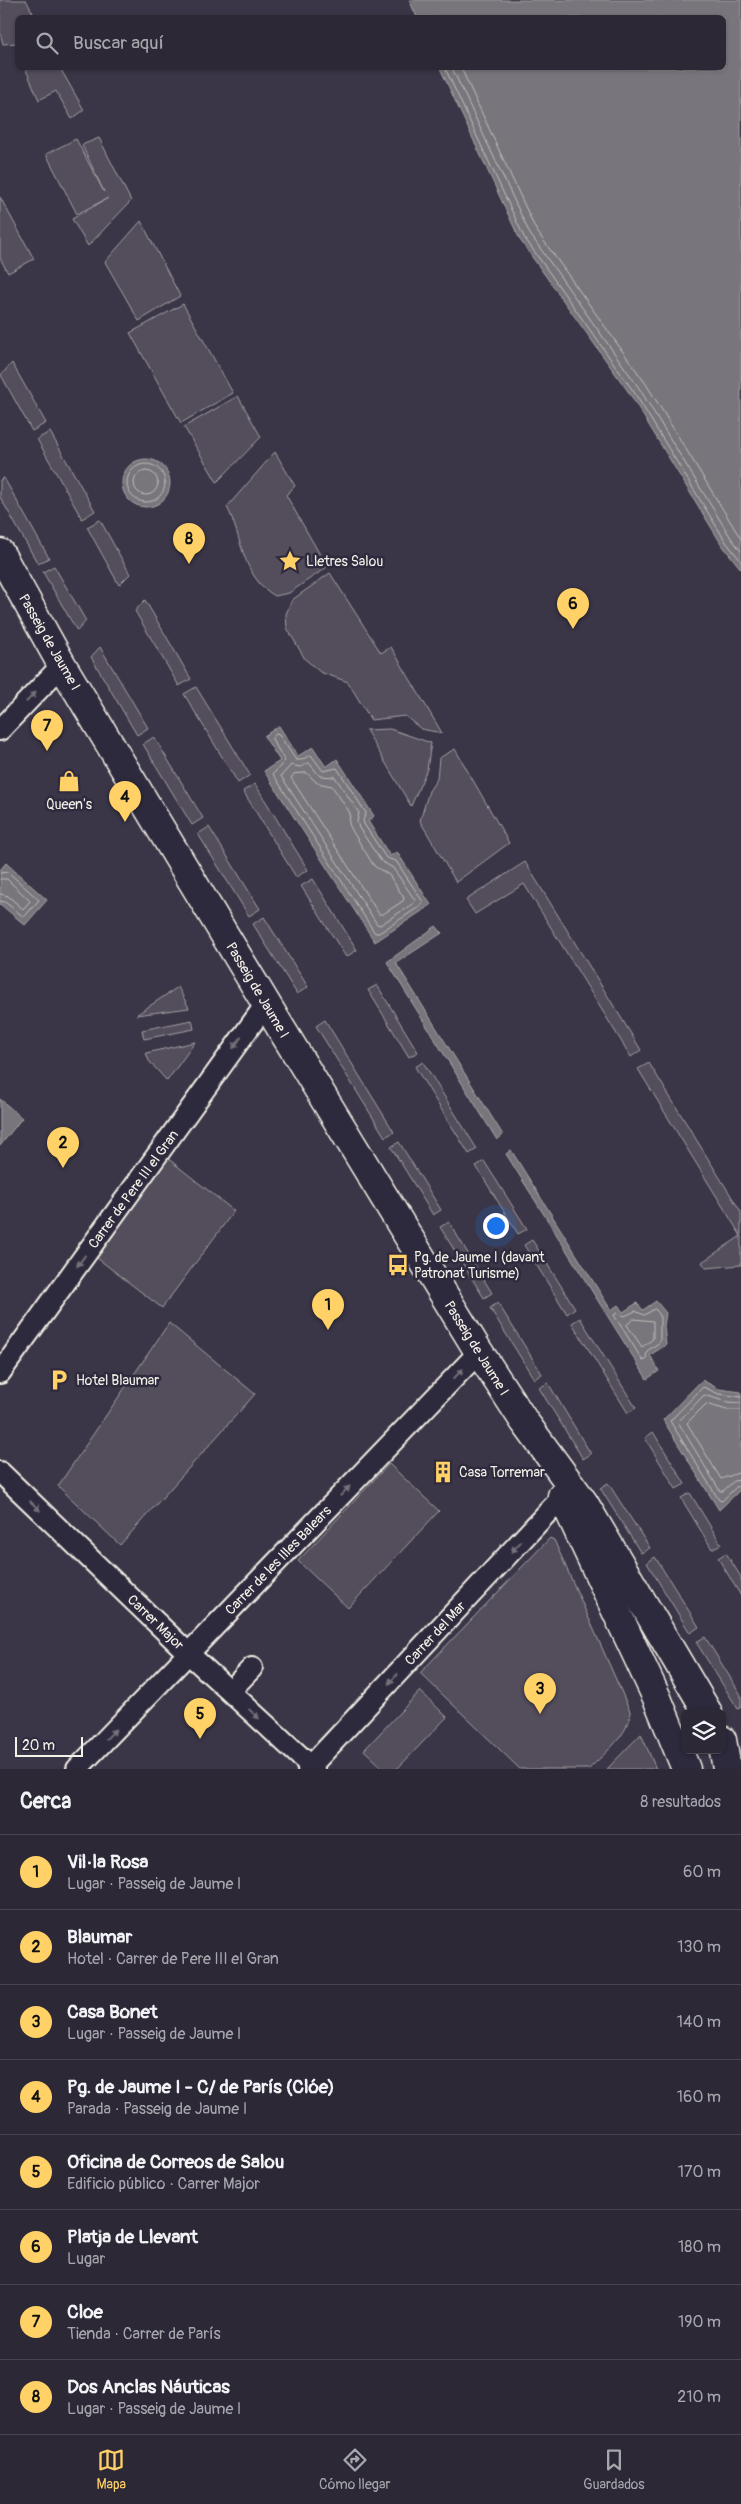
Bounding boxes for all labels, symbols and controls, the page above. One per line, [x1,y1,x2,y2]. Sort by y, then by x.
search box [15,15,726,70]
icon: search [33,29,61,57]
text: Buscar aquí [73,31,164,55]
pin: 8 [173,523,205,564]
place icon: Lletres Salou [277,548,303,574]
place label: Lletres Salou [306,553,383,570]
pin: 6 [557,588,589,629]
street label: Passeig de Jaume I [15,591,84,693]
one-way arrow [25,692,37,704]
pin: 7 [31,710,63,751]
shop icon: Queen's [56,768,82,794]
pin: 4 [109,781,141,822]
place label: Queen's [46,796,93,813]
street label: Passeig de Jaume I [222,939,293,1041]
one-way arrow [233,1037,243,1050]
pin: 2 [47,1127,79,1168]
street label: Carrer de Pere III el Gran [85,1127,182,1252]
your location [483,1213,509,1239]
place label: Pg. de Jaume I (davant Patronat Turisme) [414,1249,545,1282]
bus stop icon: Pg. de Jaume I (davant Patronat Turisme) [385,1252,411,1278]
one-way arrow [76,1254,86,1267]
pin: 1 [312,1289,344,1330]
street label: Passeig de Jaume I [441,1298,513,1399]
parking icon: Hotel Blaumar [46,1367,72,1393]
one-way arrow [451,1368,463,1380]
place label: Hotel Blaumar [76,1372,159,1389]
building icon: Casa Torremar [430,1459,456,1485]
place label: Casa Torremar [459,1464,545,1481]
one-way arrow [339,1485,351,1497]
one-way arrow [29,1500,41,1512]
street label: Carrer de les Illes Balears [222,1502,336,1619]
one-way arrow [510,1541,522,1553]
street label: Carrer Major [124,1591,188,1654]
street label: Carrer del Mar [401,1598,469,1669]
one-way arrow [387,1672,399,1684]
pin: 3 [524,1673,556,1714]
pin: 5 [184,1698,216,1739]
one-way arrow [248,1708,260,1720]
map controls [681,1709,726,1754]
button: layers [681,1709,726,1754]
one-way arrow [105,1728,117,1740]
scale bar [15,1734,82,1757]
text: 20 m [22,1737,55,1754]
text: Cerca [20,1788,71,1815]
text: 8 resultados [640,1792,721,1812]
text: Vil·la Rosa [67,1850,148,1874]
text: 1 [33,1862,39,1882]
text: 60 m [683,1862,721,1882]
text: Lugar · Passeig de Jaume I [67,1874,241,1894]
text: Blaumar [67,1925,132,1949]
text: 2 [32,1937,40,1957]
text: 130 m [677,1937,721,1957]
text: Hotel · Carrer de Pere III el Gran [67,1949,279,1969]
text: Casa Bonet [67,2000,158,2024]
text: 3 [32,2012,40,2032]
text: 140 m [677,2012,721,2032]
text: Lugar · Passeig de Jaume I [67,2024,241,2044]
text: Pg. de Jaume I - C/ de París (Clóe) [67,2075,335,2099]
text: 4 [31,2087,41,2107]
text: 160 m [677,2087,721,2107]
text: Parada · Passeig de Jaume I [67,2099,247,2119]
text: Oficina de Correos de Salou [67,2150,284,2174]
text: 5 [32,2162,40,2182]
text: 170 m [678,2162,721,2182]
text: Edificio público · Carrer Major [67,2174,260,2194]
text: Platja de Llevant [67,2225,198,2249]
text: 6 [31,2237,41,2257]
text: 180 m [678,2237,721,2257]
text: Lugar [67,2249,105,2269]
text: Cloe [67,2300,103,2324]
text: 7 [32,2312,40,2332]
text: 190 m [678,2312,721,2332]
text: Tienda · Carrer de París [67,2324,221,2344]
text: Dos Anclas Náuticas [67,2375,230,2399]
text: 8 [32,2387,40,2407]
text: 210 m [677,2387,721,2407]
text: Lugar · Passeig de Jaume I [67,2399,241,2419]
tab: Mapa [96,2446,126,2493]
tab: Cómo llegar [319,2446,390,2493]
tab: Guardados [583,2446,645,2493]

